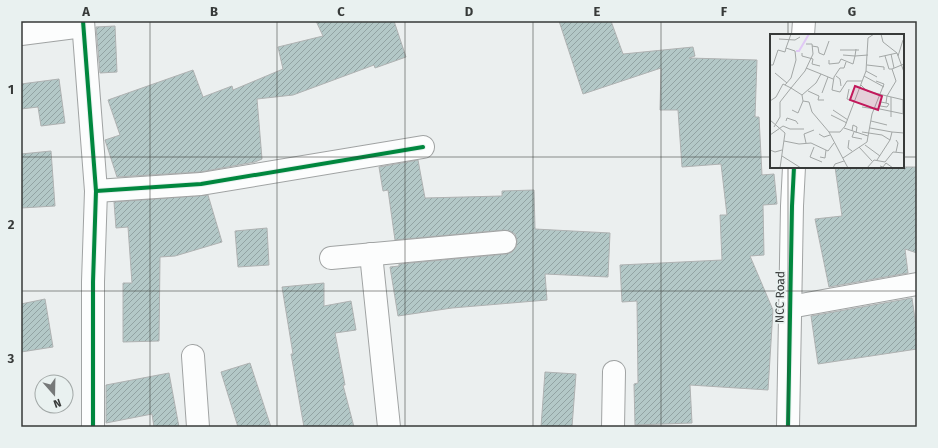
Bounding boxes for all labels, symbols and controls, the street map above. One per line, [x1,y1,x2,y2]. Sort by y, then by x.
text: A [81,4,90,19]
text: B [210,4,218,19]
text: C [337,4,345,19]
text: D [465,4,474,19]
text: E [594,4,601,19]
text: F [721,4,728,19]
text: G [848,4,856,19]
inset map [770,34,904,168]
text: 1 [8,82,14,97]
text: 2 [8,217,15,232]
street label: NCC Road [773,271,787,323]
text: 3 [7,351,15,366]
north arrow [34,374,74,414]
text: N [52,396,63,410]

